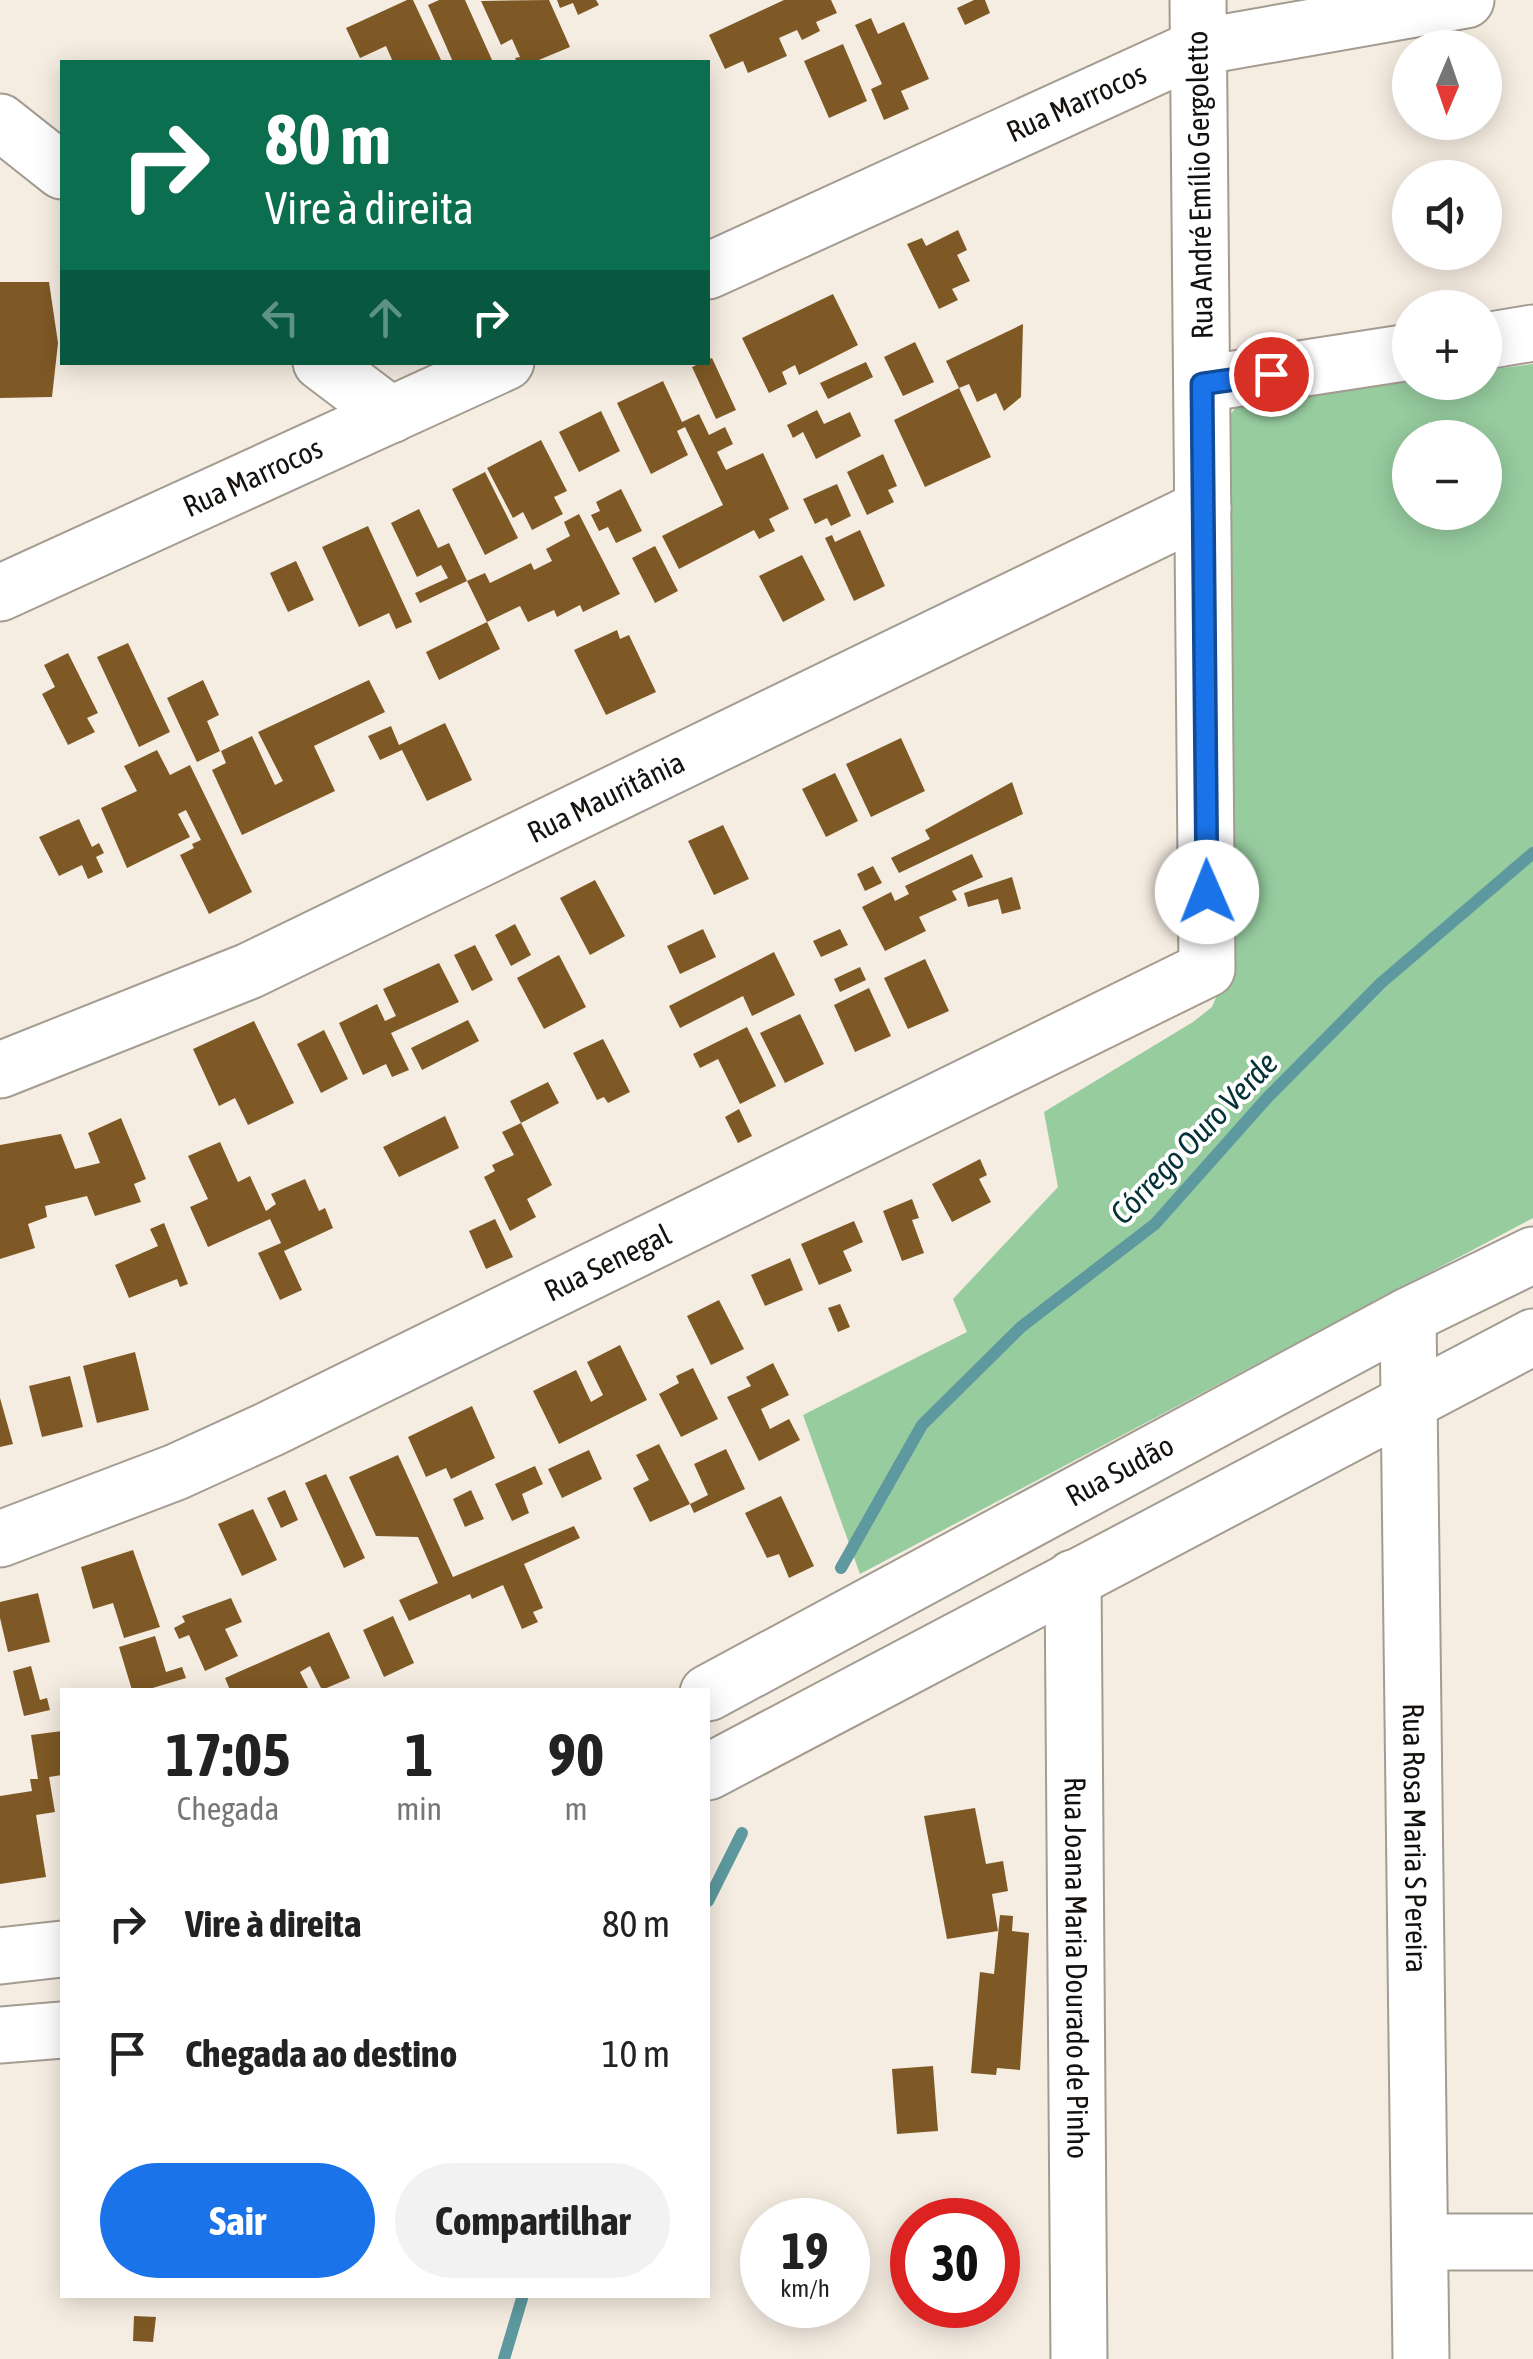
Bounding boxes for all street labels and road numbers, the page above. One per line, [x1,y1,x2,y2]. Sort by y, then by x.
street label: Rua André Emílio Gergoletto [1179,31,1219,339]
street label: Rua Marrocos [1001,56,1151,148]
street label: Rua Marrocos [178,430,327,523]
street label: Rua Mauritânia [522,744,690,849]
street label: Rua Senegal [539,1217,676,1308]
street label: Rua Sudão [1060,1428,1179,1513]
street label: Rua Rosa Maria S Pereira [1397,1703,1434,1973]
street label: Rua Joana Maria Dourado de Pinho [1059,1777,1095,2159]

